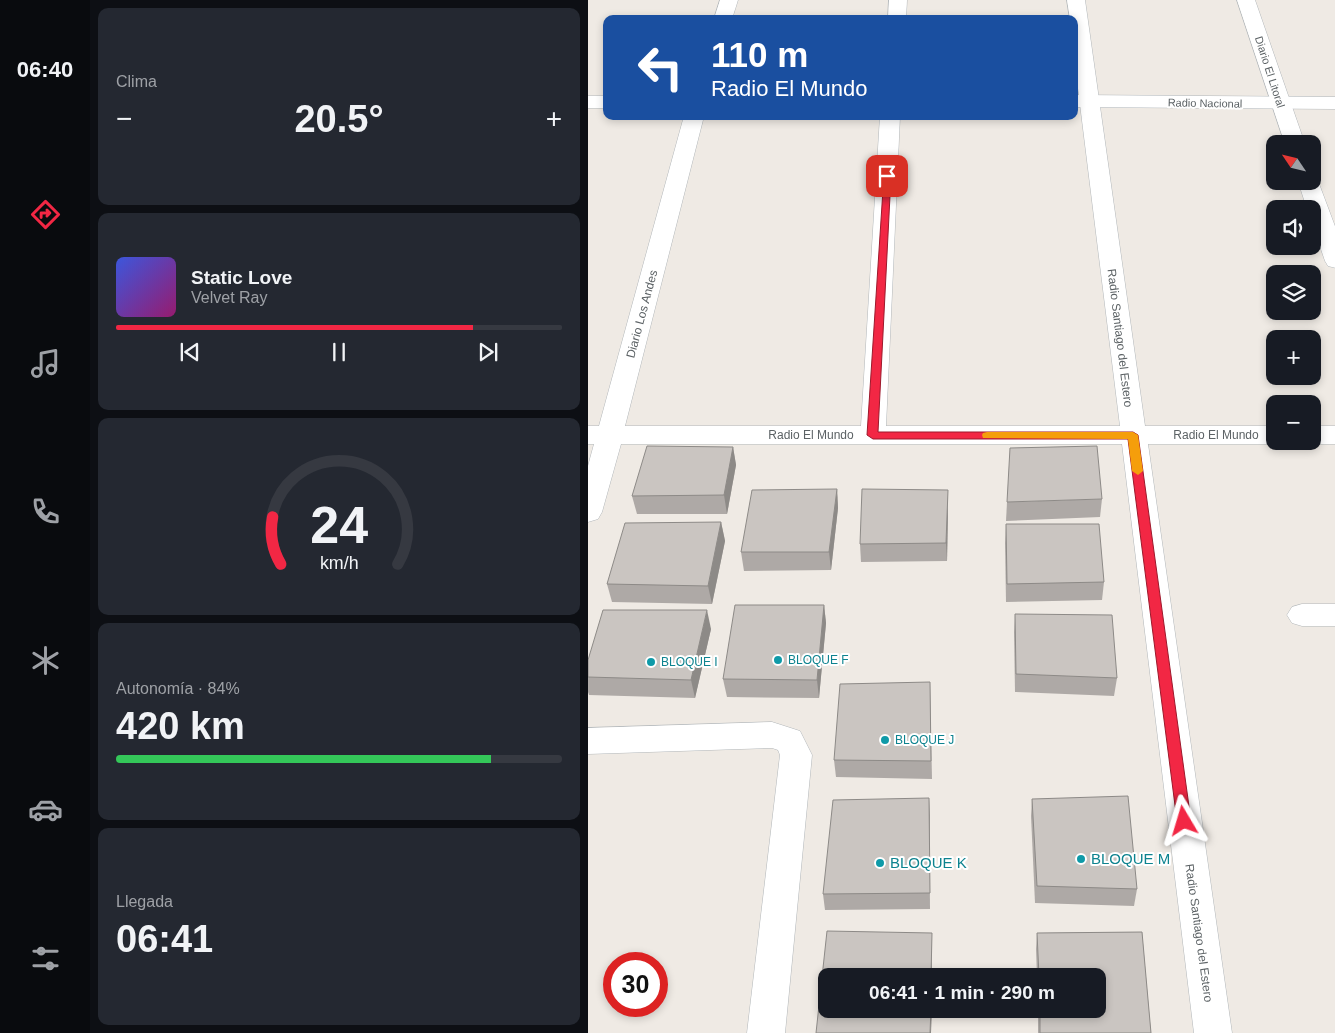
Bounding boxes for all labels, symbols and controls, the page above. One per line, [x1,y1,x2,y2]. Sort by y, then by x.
icon: left [628,35,693,100]
text: 110 m [711,35,808,74]
street label: Diario El Litoral [1253,35,1287,109]
text: 06:40 [17,57,73,82]
text: Clima [116,73,157,90]
text: Radio El Mundo [711,76,868,101]
street label: Radio Nacional [1168,96,1242,110]
text: 20.5° [294,98,384,140]
text: − [116,103,132,134]
text: + [546,103,562,134]
north arrow [1266,135,1320,190]
map controls [1266,135,1321,450]
pin [866,155,908,197]
icon: arrive [873,162,901,190]
icon: directions [28,197,63,232]
button: sound [1266,200,1321,255]
button: layers [1266,265,1321,320]
text: Static Love [191,267,292,288]
street label: Diario Los Andes [623,268,661,360]
street label: Radio Santiago del Estero [1105,268,1135,408]
text: Velvet Ray [191,289,267,306]
button: + [1266,330,1321,385]
icon: previous [176,338,204,366]
icon: pause [325,338,353,366]
icon: next [474,338,502,366]
icon: music [28,346,63,381]
button: − [1266,395,1321,450]
street label: Radio El Mundo [768,428,854,442]
street label: Radio El Mundo [1173,428,1259,442]
icon: phone [28,494,63,529]
text: 24 [310,496,368,554]
text: km/h [320,553,358,573]
icon: climate [28,643,63,678]
place label: BLOQUE F [788,653,849,667]
marker: BLOQUE F [772,654,784,666]
place label: BLOQUE I [661,655,718,669]
marker: BLOQUE I [645,656,657,668]
text: Autonomía · 84% [116,680,240,697]
text: 420 km [116,705,245,747]
place label: BLOQUE J [895,733,954,747]
marker: BLOQUE J [879,734,891,746]
icon: car [28,792,63,827]
position arrow [1157,794,1209,846]
place label: BLOQUE M [1091,850,1170,867]
marker: BLOQUE M [1075,853,1087,865]
place label: BLOQUE K [890,854,967,871]
marker: BLOQUE K [874,857,886,869]
street label: Radio Santiago del Estero [1182,863,1216,1003]
text: Llegada [116,893,173,910]
text: 06:41 [116,918,213,960]
icon: filters [28,941,63,976]
speed limit sign: 30 [603,952,668,1017]
text: 06:41 · 1 min · 290 m [869,982,1055,1003]

